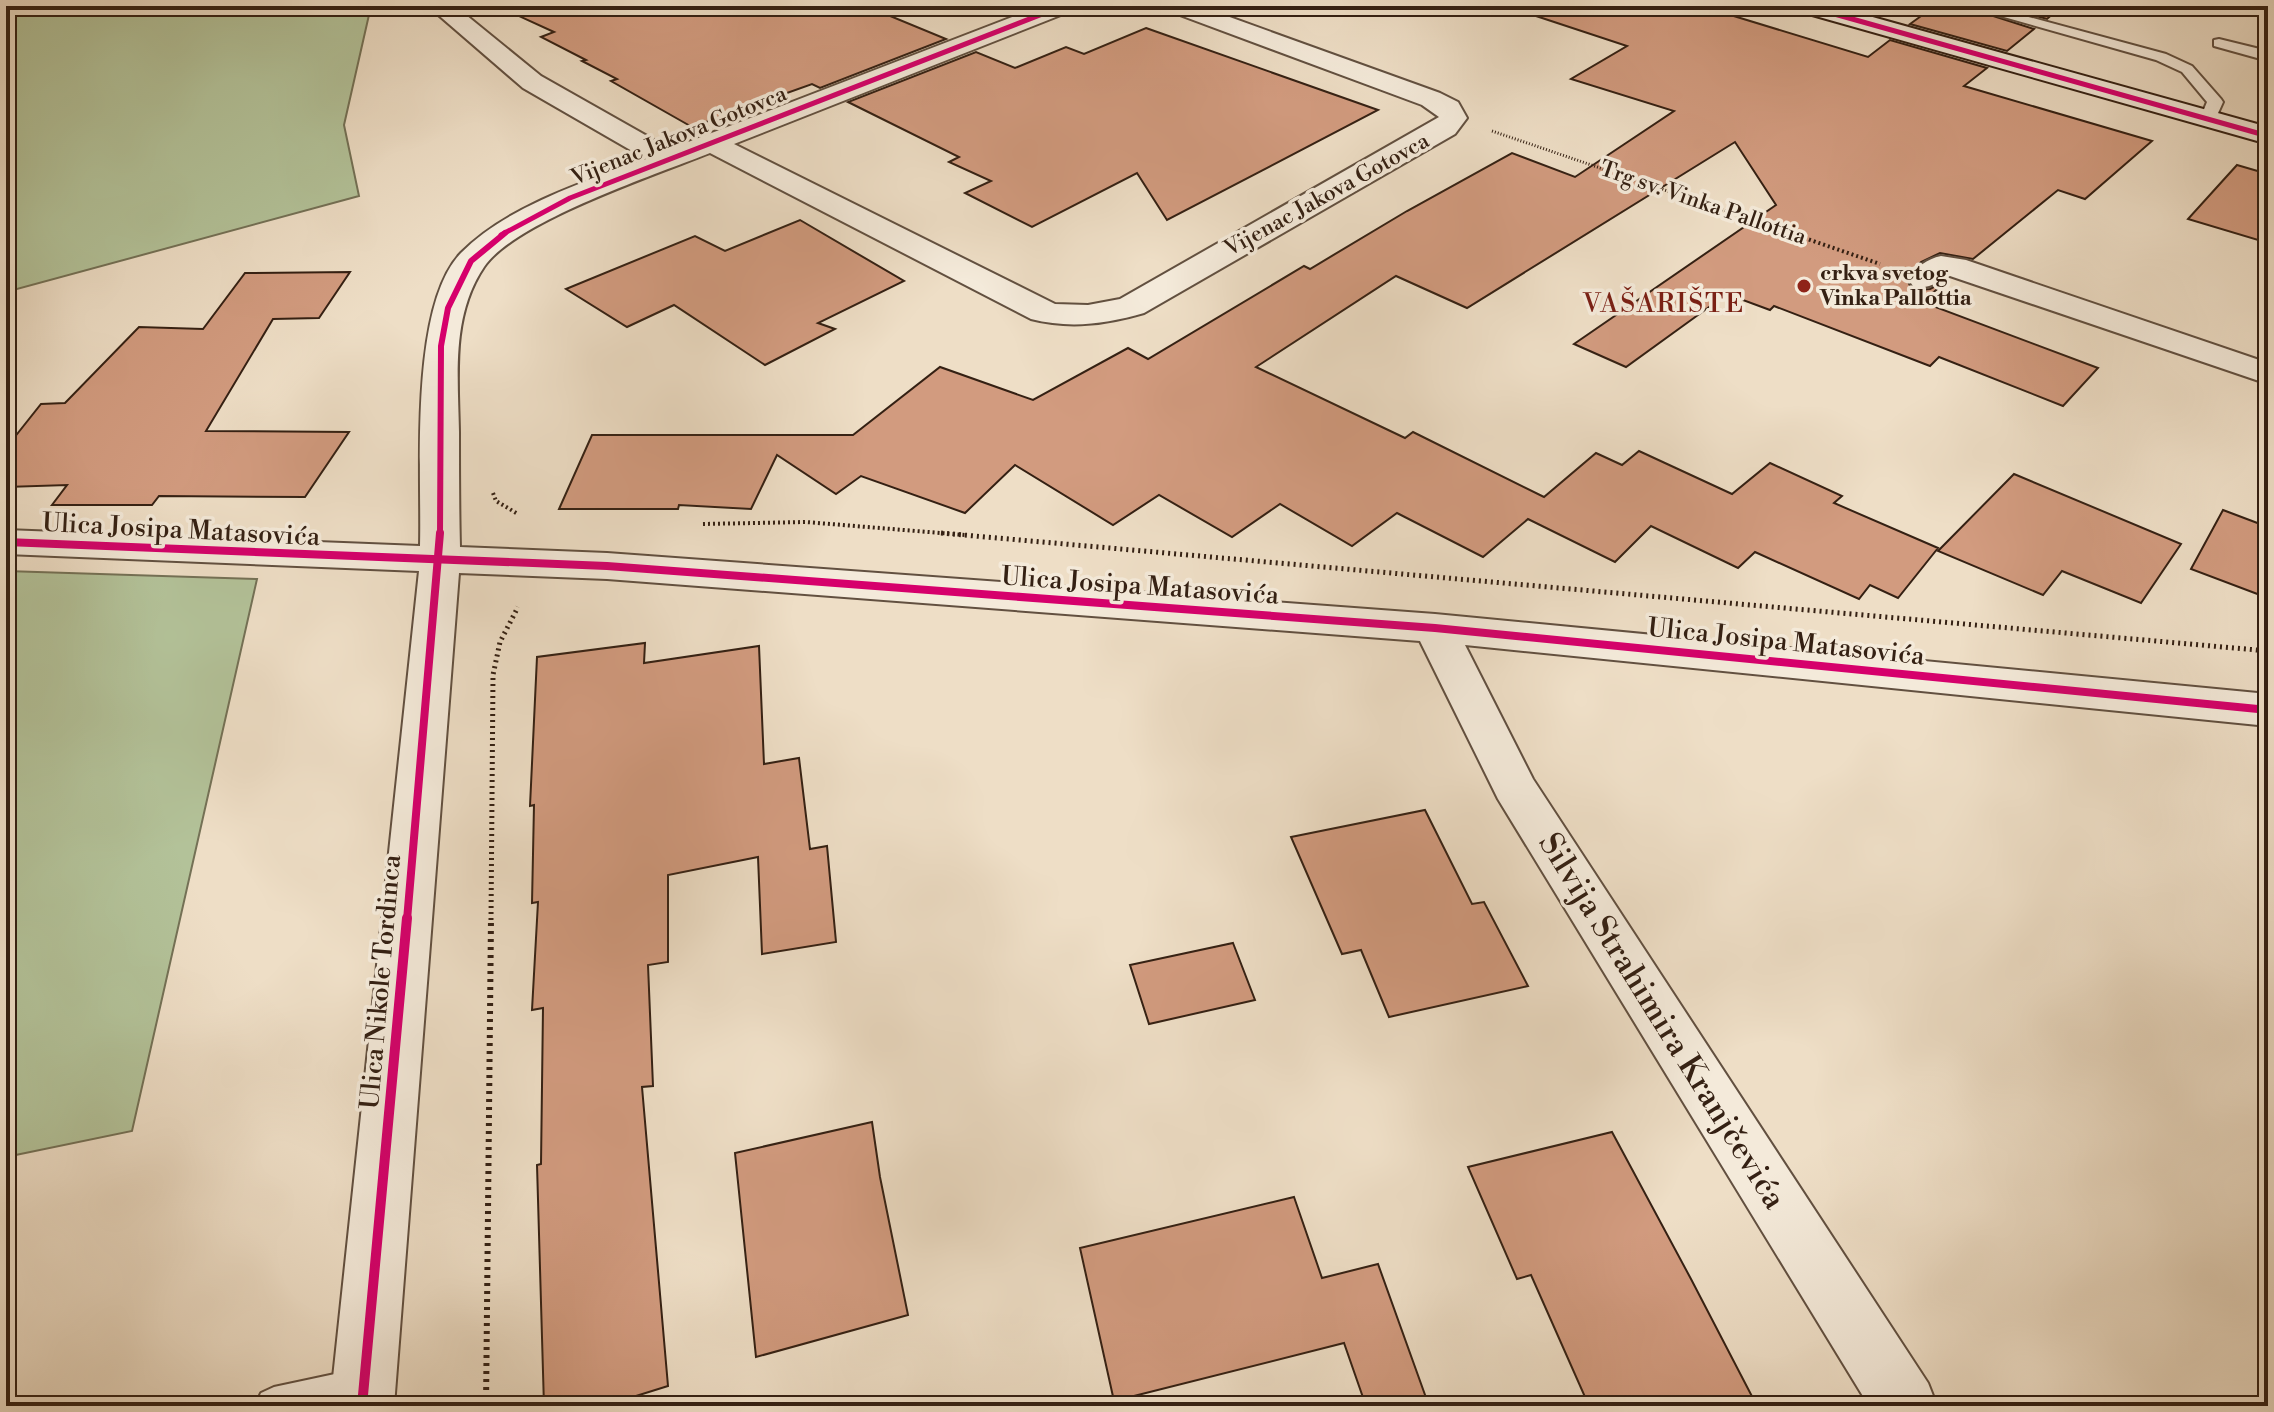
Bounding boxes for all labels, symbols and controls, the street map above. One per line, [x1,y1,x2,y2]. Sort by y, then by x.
street label: Vijenac Jakova Gotovca [566,80,792,192]
street label: Vijenac Jakova Gotovca [1219,127,1435,263]
street label: Trg sv. Vinka Pallottia [1596,155,1811,251]
place label: crkva svetog Vinka Pallottia [1819,260,1973,312]
marker: crkva svetog Vinka Pallottia [1795,277,1813,295]
district label: VAŠARIŠTE [1582,286,1745,320]
street label: Ulica Josipa Matasovića [41,507,322,553]
street label: Ulica Josipa Matasovića [1000,560,1281,612]
street label: Ulica Josipa Matasovića [1646,612,1927,673]
street label: Silvija Strahimira Kranjčevića [1530,826,1795,1217]
street label: Ulica Nikole Tordinca [354,852,408,1111]

